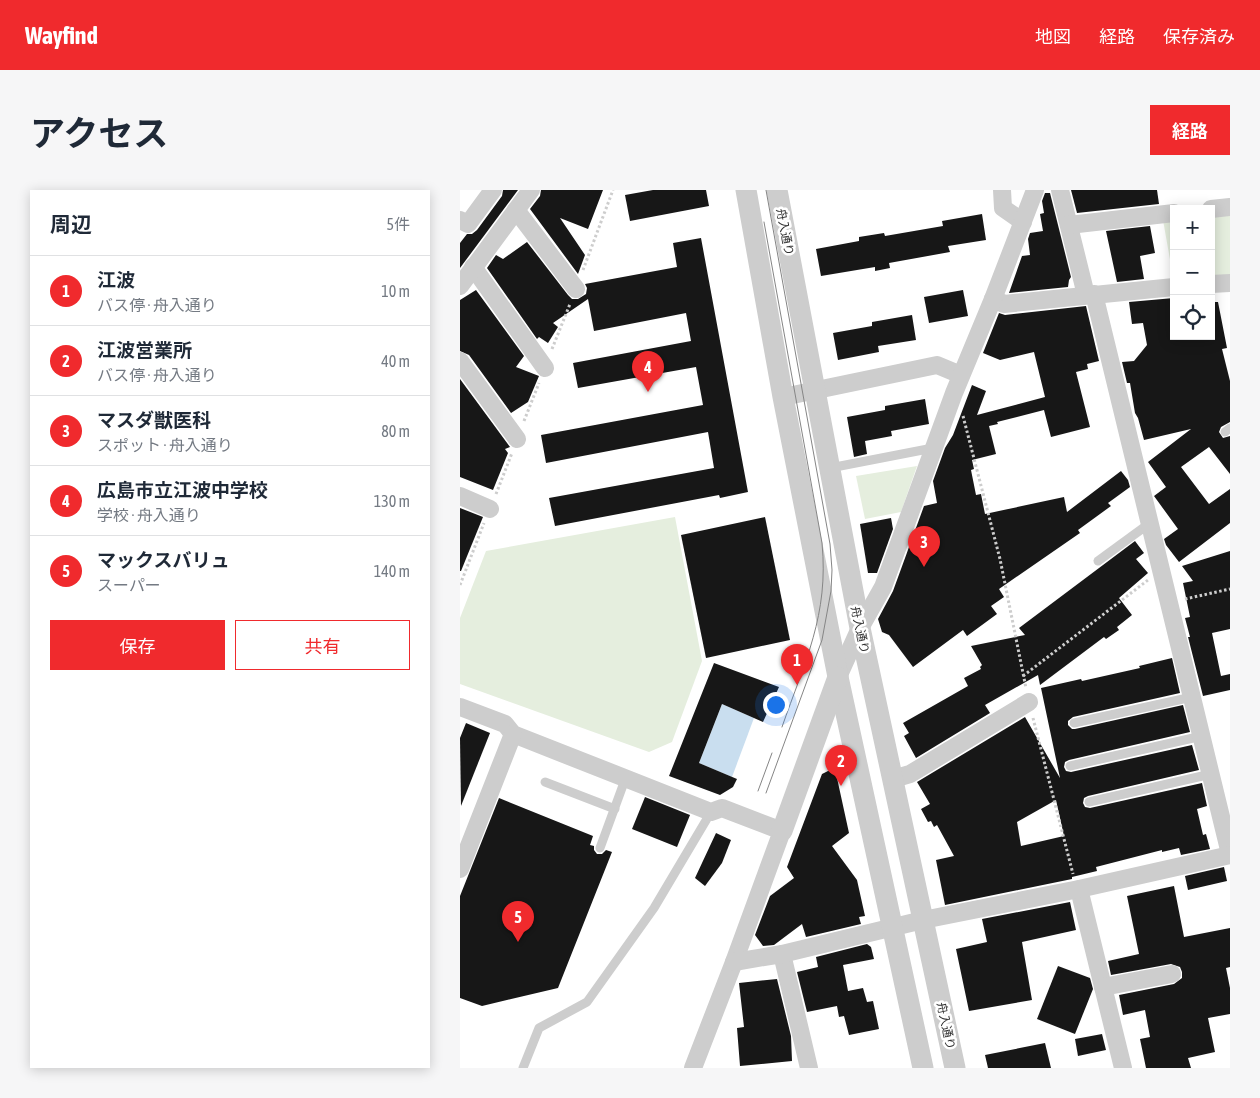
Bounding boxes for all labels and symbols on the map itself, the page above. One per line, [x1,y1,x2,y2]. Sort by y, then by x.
street label: 舟入通り [774,207,796,257]
pin: 4 [632,351,664,392]
pin: 3 [908,526,940,567]
street label: 舟入通り [848,605,872,655]
pin: 1 [781,644,813,685]
your location [763,692,789,718]
pin: 2 [825,745,857,786]
pin: 5 [502,901,534,942]
street label: 舟入通り [934,1001,958,1051]

